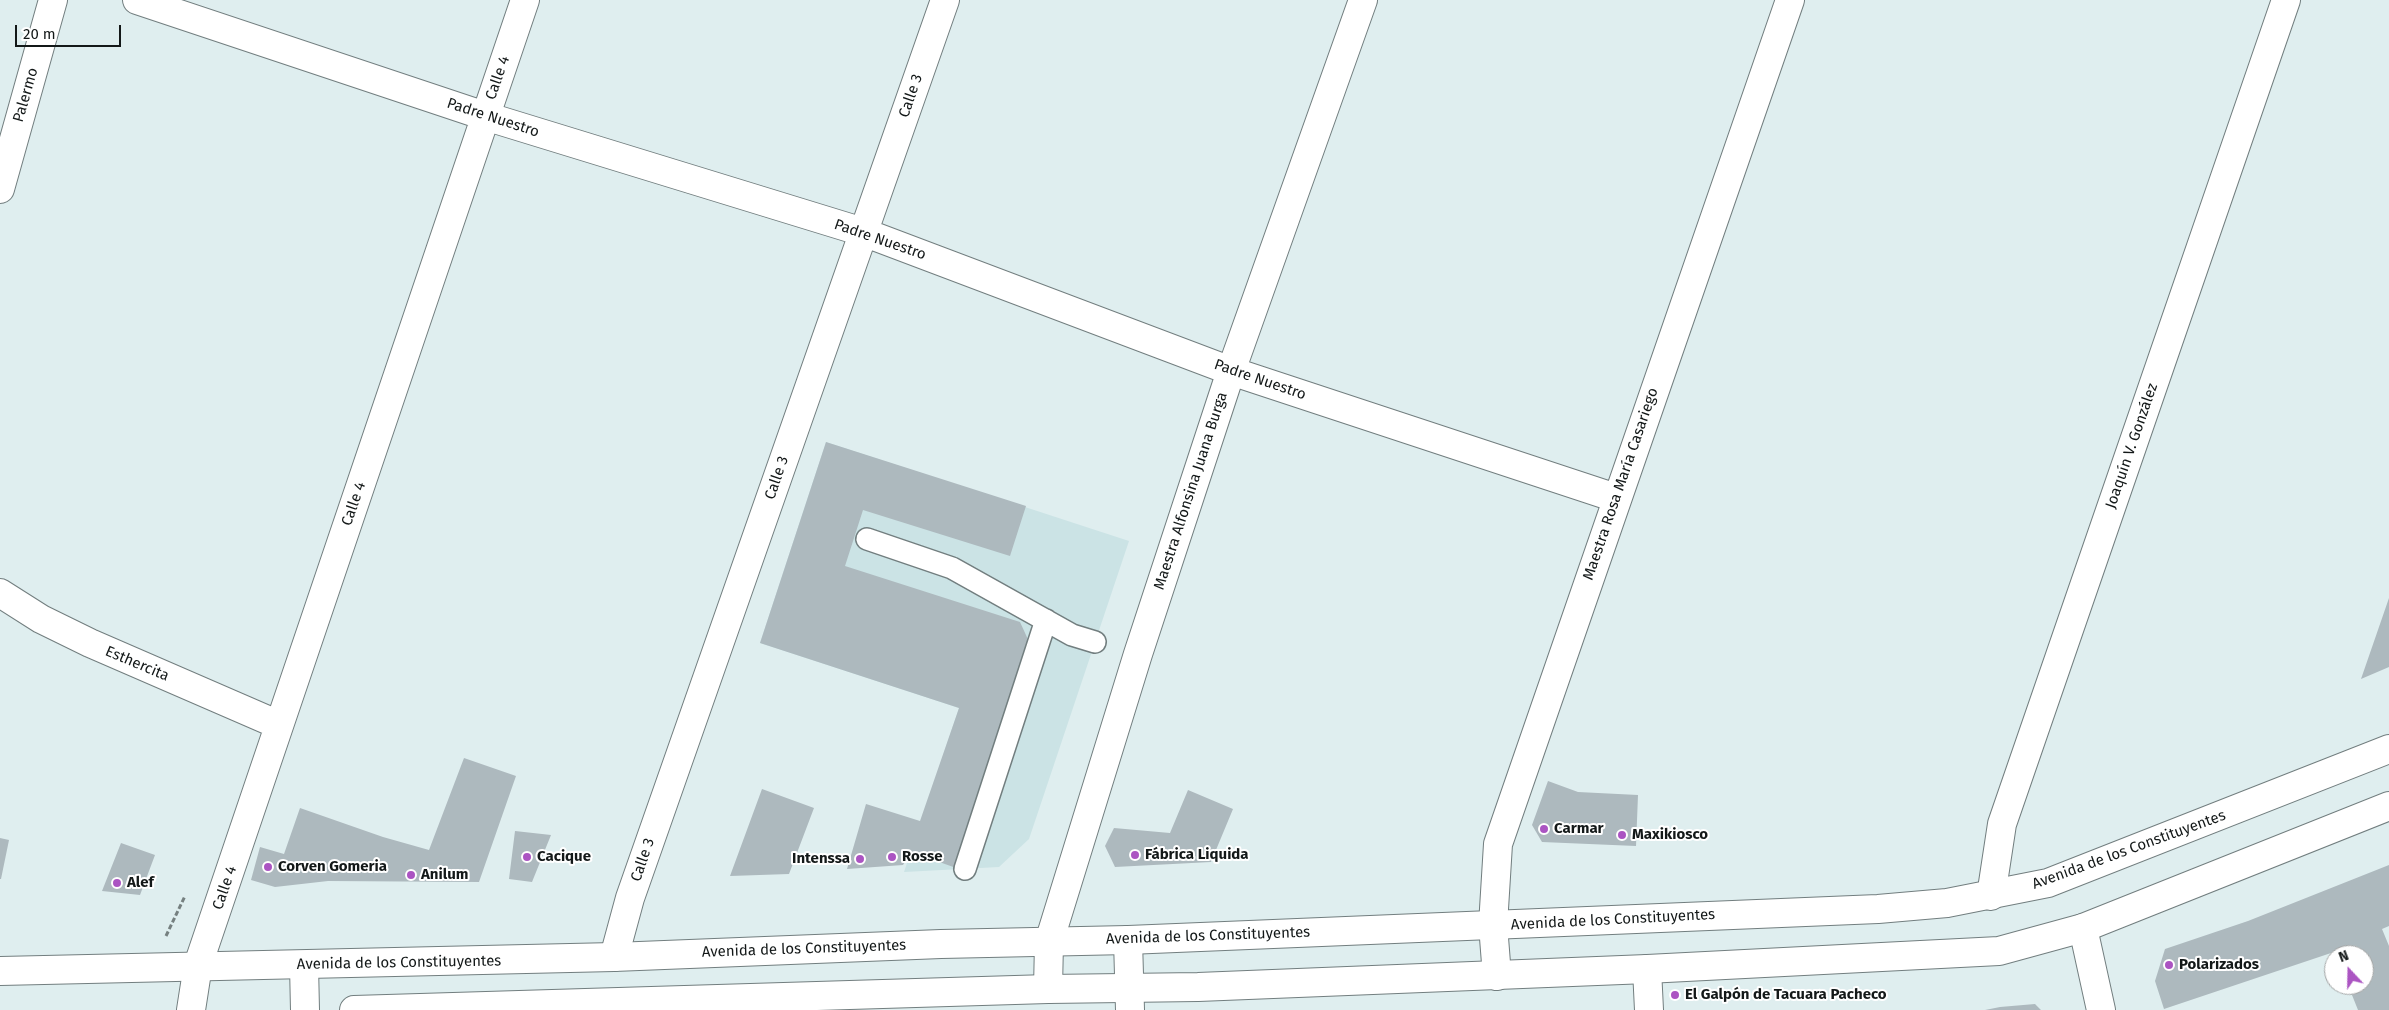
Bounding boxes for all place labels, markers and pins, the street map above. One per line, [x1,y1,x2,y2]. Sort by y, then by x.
place label: Carmar [1554,820,1604,838]
marker: Carmar [1538,823,1550,835]
place label: Maxikiosco [1632,826,1708,844]
marker: Maxikiosco [1616,829,1628,841]
place label: Fábrica Liquida [1145,846,1249,864]
place label: Cacique [537,848,591,866]
place label: Rosse [902,848,942,866]
marker: Fábrica Liquida [1129,849,1141,861]
place label: Intenssa [792,850,850,868]
marker: Cacique [521,851,533,863]
marker: Rosse [886,851,898,863]
marker: Intenssa [854,853,866,865]
place label: Corven Gomeria [278,858,387,876]
marker: Corven Gomeria [262,861,274,873]
place label: Anilum [421,866,468,884]
marker: Anilum [405,869,417,881]
place label: Alef [127,874,154,892]
marker: Alef [111,877,123,889]
place label: Polarizados [2179,956,2259,974]
marker: Polarizados [2163,959,2175,971]
place label: El Galpón de Tacuara Pacheco [1685,986,1887,1004]
marker: El Galpón de Tacuara Pacheco [1669,989,1681,1001]

